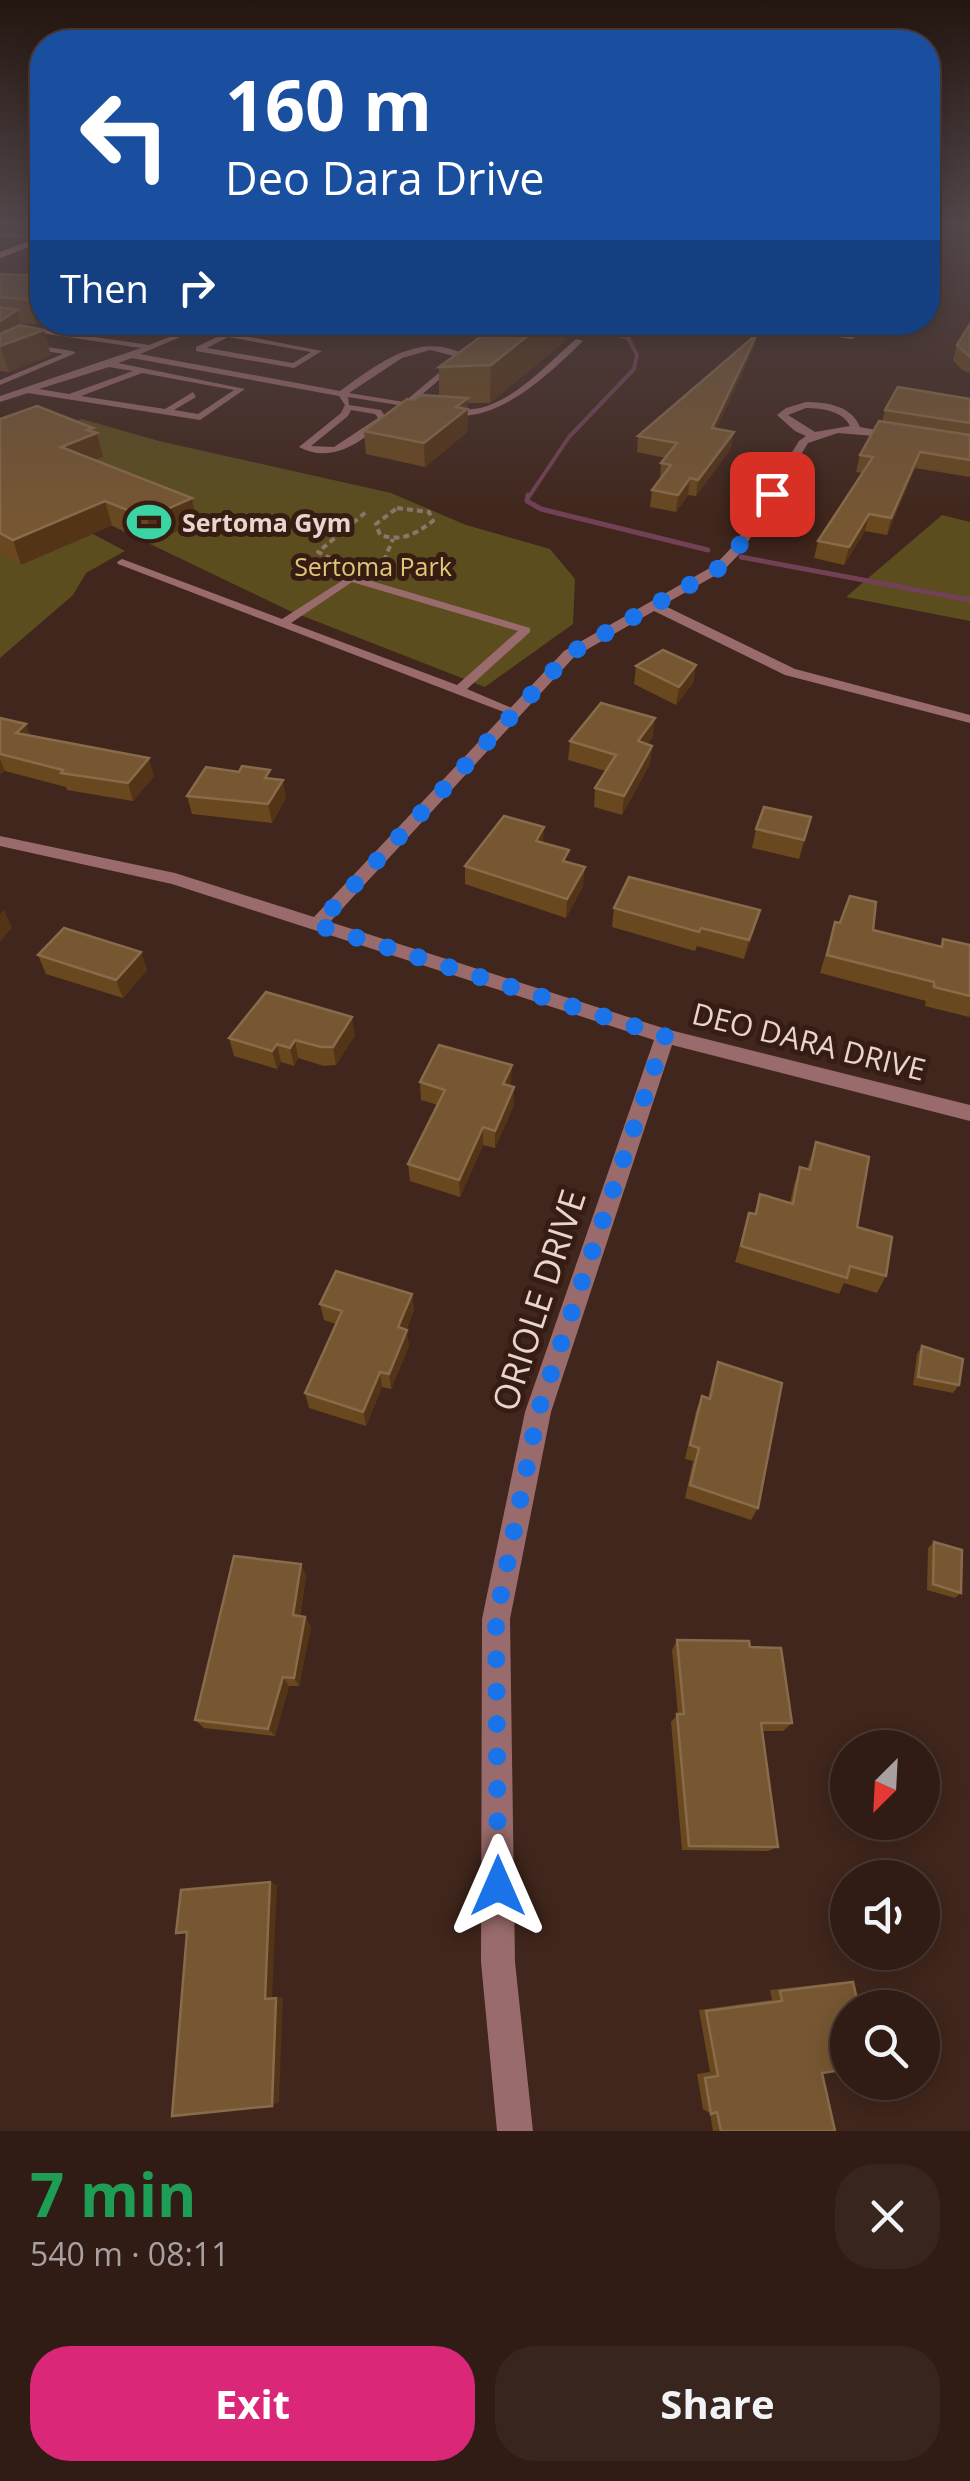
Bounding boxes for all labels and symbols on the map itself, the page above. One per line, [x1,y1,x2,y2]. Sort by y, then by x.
pin [730,452,815,537]
sports icon: Sertoma Gym [125,498,173,546]
place label: Sertoma Gym [182,505,351,539]
park label: Sertoma Park [294,549,452,583]
street label: DEO DARA DRIVE [688,992,930,1090]
street label: ORIOLE DRIVE [480,1183,596,1417]
north arrow [830,1730,940,1840]
position arrow [446,1834,550,1938]

